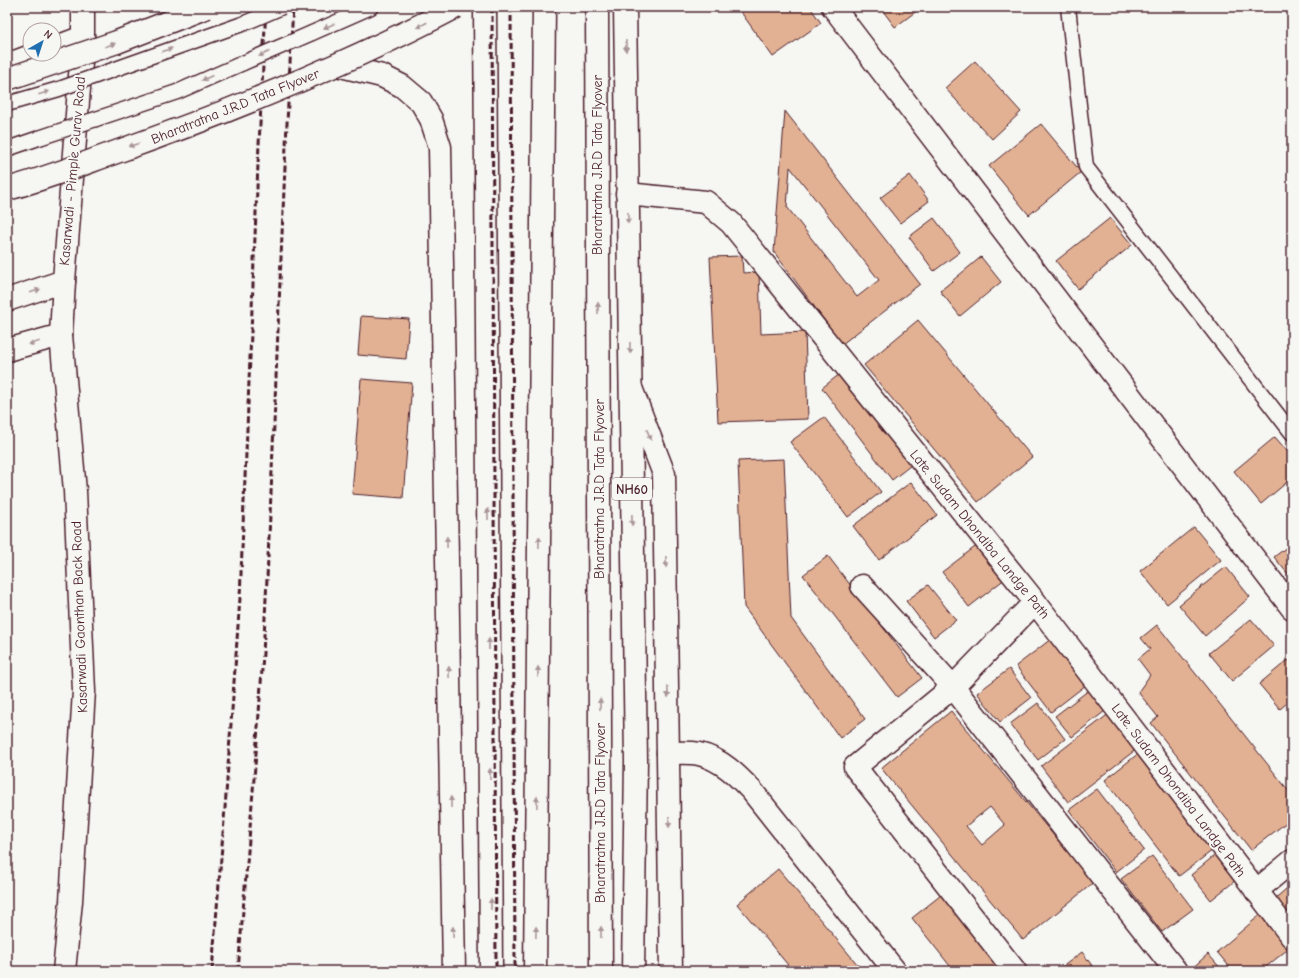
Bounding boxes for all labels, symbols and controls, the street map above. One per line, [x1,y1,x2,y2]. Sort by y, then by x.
north arrow [22,22,62,62]
one-way arrow [416,22,428,28]
one-way arrow [322,23,334,29]
text: N [41,27,55,42]
one-way arrow [623,40,629,53]
one-way arrow [105,41,117,47]
one-way arrow [161,47,173,53]
one-way arrow [258,51,269,57]
street label: Bharatratna J.R.D Tata Flyover [149,65,322,148]
one-way arrow [201,75,213,82]
street label: Bharatratna J.R.D Tata Flyover [589,75,606,255]
street label: Kasarwadi - Pimple Gurav Road [56,76,89,266]
one-way arrow [39,90,51,96]
one-way arrow [128,143,140,149]
one-way arrow [625,212,631,225]
one-way arrow [30,287,42,293]
one-way arrow [595,301,601,314]
one-way arrow [28,340,40,346]
one-way arrow [627,342,633,355]
street label: Bharatratna J.R.D Tata Flyover [591,399,608,579]
one-way arrow [647,429,653,441]
street label: Late. Sudam Dhondiba Landge Path [906,446,1053,622]
road number: NH60 [612,478,652,500]
one-way arrow [485,507,491,520]
one-way arrow [629,514,635,527]
street label: Kasarwadi Gaonthan Back Road [68,521,91,713]
one-way arrow [536,535,542,548]
one-way arrow [443,536,450,548]
one-way arrow [663,556,669,569]
one-way arrow [486,637,492,650]
one-way arrow [446,665,452,678]
one-way arrow [535,665,541,678]
one-way arrow [664,686,671,698]
one-way arrow [597,697,603,710]
street label: Late. Sudam Dhondiba Landge Path [1108,700,1249,880]
street label: Bharatratna J.R.D Tata Flyover [592,723,609,903]
one-way arrow [487,767,493,780]
one-way arrow [448,795,454,808]
one-way arrow [534,795,540,808]
one-way arrow [666,816,672,829]
one-way arrow [488,897,494,910]
one-way arrow [533,925,539,938]
one-way arrow [598,925,604,938]
one-way arrow [450,926,457,938]

